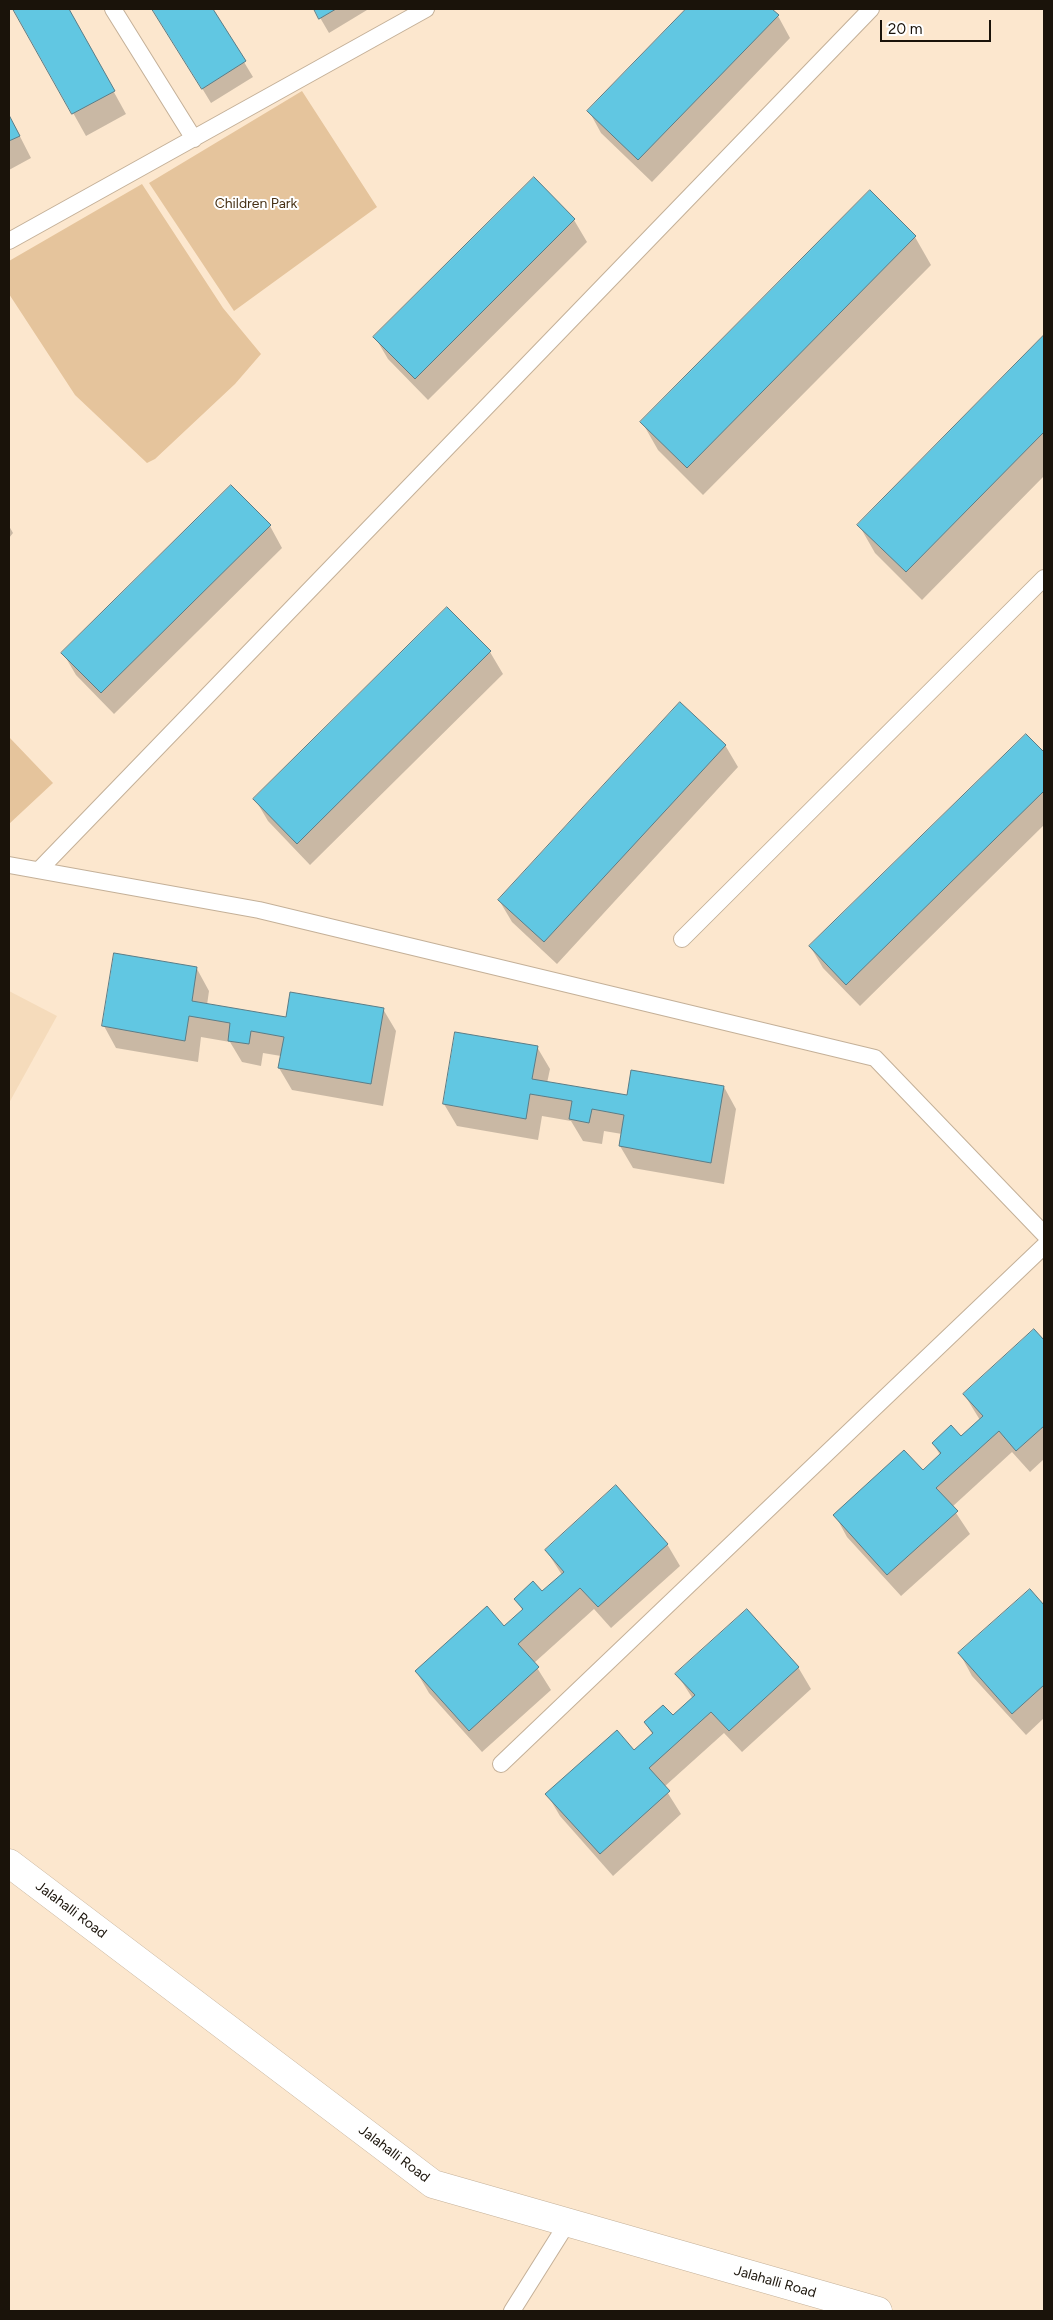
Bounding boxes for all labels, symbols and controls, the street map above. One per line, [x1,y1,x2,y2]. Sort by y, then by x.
scale bar [883,10,994,42]
text: 20 m [888,20,922,38]
park label: Children Park [215,196,297,212]
street label: Jalahalli Road [32,1878,110,1942]
street label: Jalahalli Road [355,2122,433,2186]
street label: Jalahalli Road [732,2262,818,2302]

